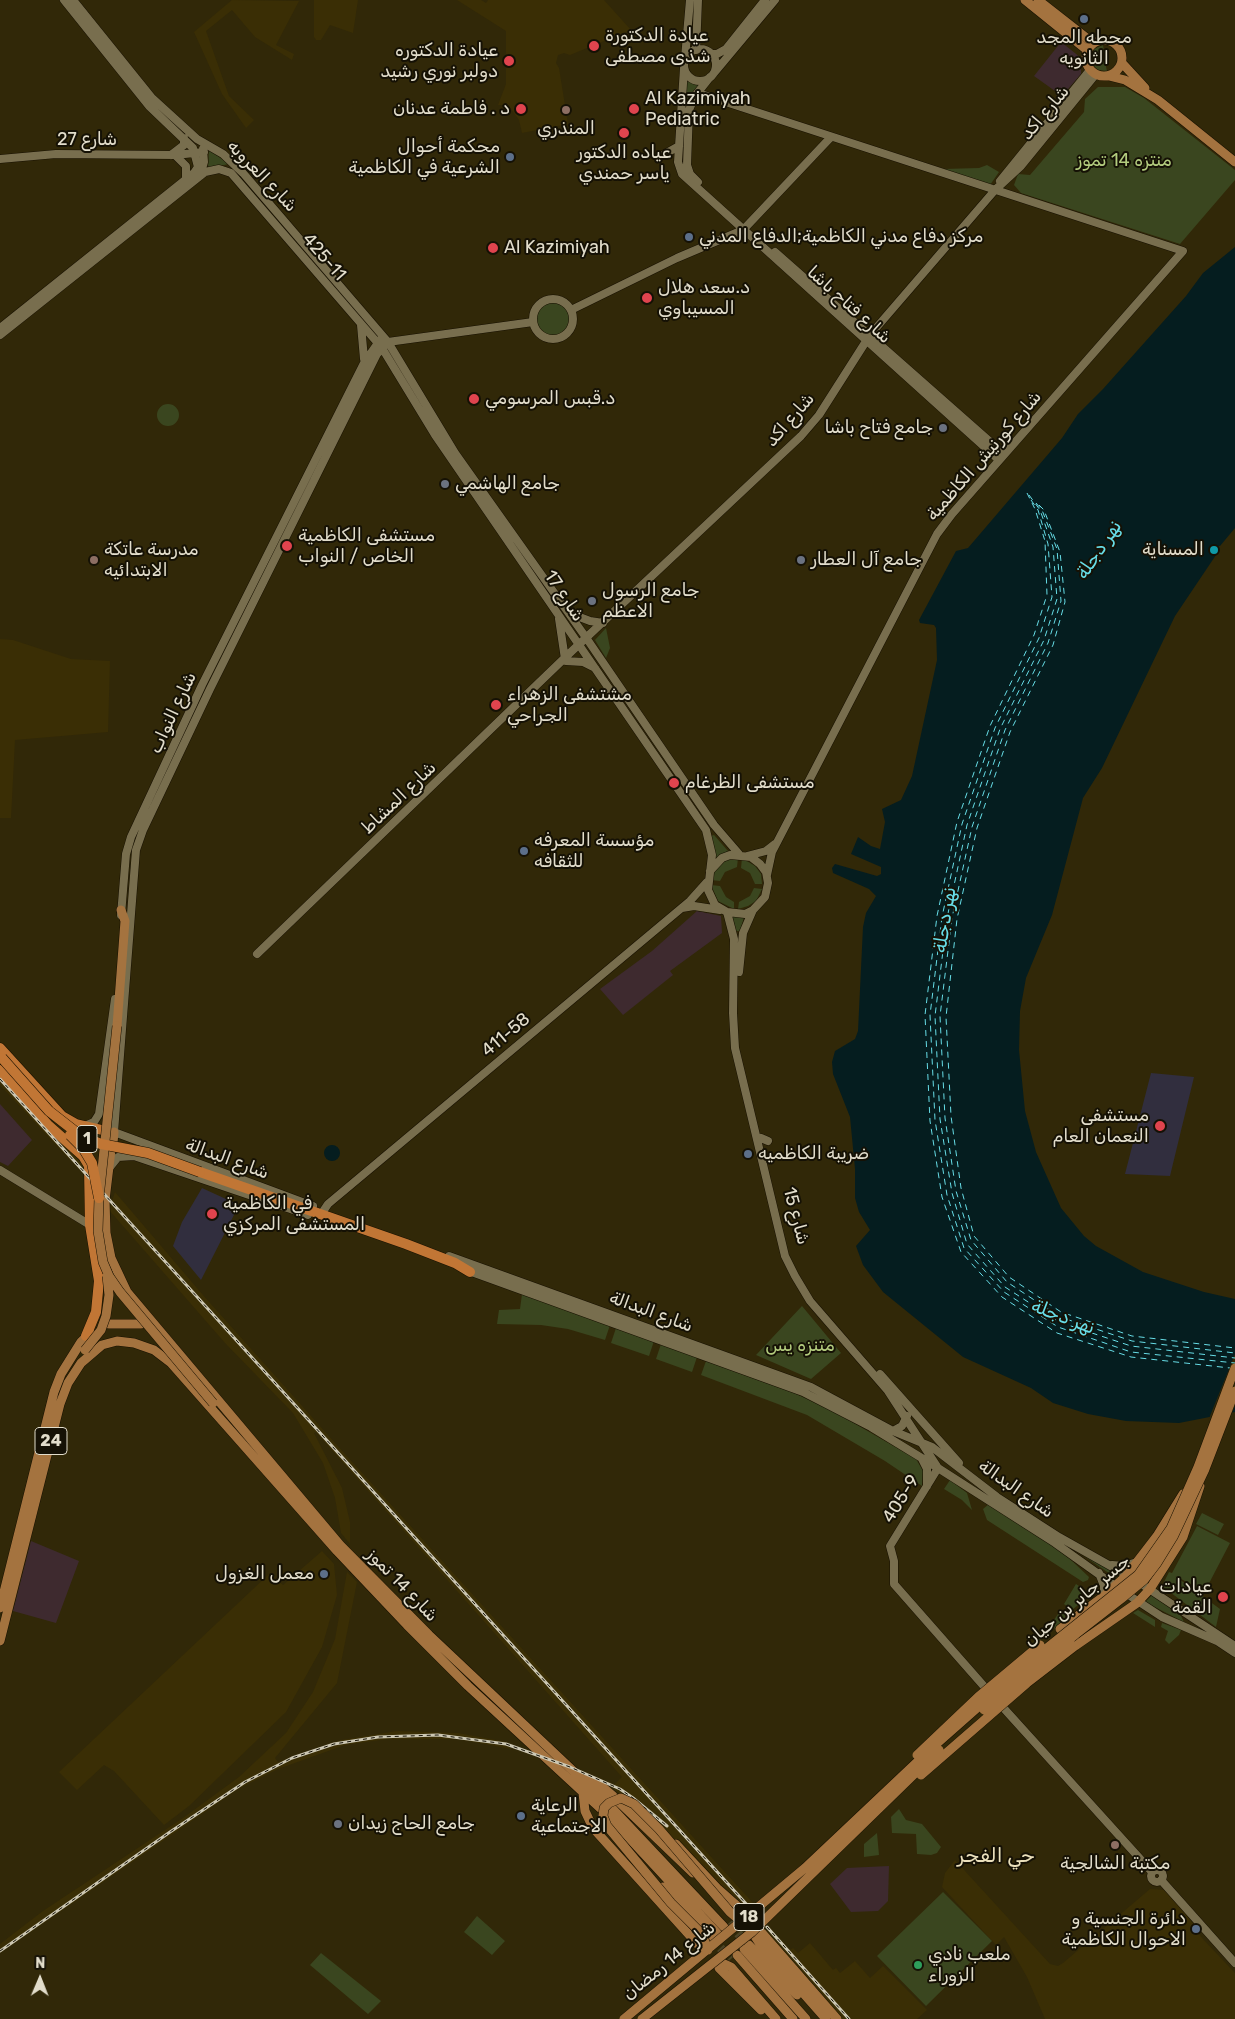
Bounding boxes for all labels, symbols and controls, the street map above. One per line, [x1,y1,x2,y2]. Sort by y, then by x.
marker: محطه المجد الثانويه [1078,13,1090,25]
place label: عيادة الدكتورة شذى مصطفى [605,25,711,68]
place label: محطه المجد الثانويه [1036,27,1132,70]
marker: عيادة الدكتورة شذى مصطفى [587,39,601,53]
place label: عيادة الدكتوره دولبر نوري رشيد [380,40,498,82]
marker: عيادة الدكتوره دولبر نوري رشيد [502,54,516,68]
street label: شارع اكد [1016,81,1074,145]
place label: Al Kazimiyah Pediatric [645,88,751,130]
place label: د . فاطمة عدنان [393,98,510,120]
marker: د . فاطمة عدنان [514,102,528,116]
marker: Al Kazimiyah Pediatric [627,102,641,116]
marker: المنذري [560,104,572,116]
place label: المنذري [537,118,595,140]
marker: عياده الدكتور ياسر حمندي [617,126,631,140]
street label: شارع 27 [57,129,117,151]
street label: شارع العروبه [222,135,302,217]
place label: محكمة أحوال الشرعية في الكاظمية [348,136,500,178]
place label: عياده الدكتور ياسر حمندي [577,142,671,184]
park label: منتزه 14 تموز [1076,150,1172,172]
marker: محكمة أحوال الشرعية في الكاظمية [504,151,516,163]
place label: مركز دفاع مدني الكاظمية;الدفاع المدني [699,226,983,248]
street label: 425-11 [298,229,350,285]
marker: مركز دفاع مدني الكاظمية;الدفاع المدني [683,231,695,243]
place label: Al Kazimiyah [504,237,610,259]
marker: Al Kazimiyah [486,241,500,255]
street label: شارع فتاح باشا [802,262,896,348]
place label: د.سعد هلال المسيباوي [658,277,750,320]
marker: د.سعد هلال المسيباوي [640,291,654,305]
street label: شارع كورنيش الكاظمية [922,387,1046,525]
place label: د.قبس المرسومي [485,388,615,410]
street label: شارع اكد [761,389,819,451]
marker: د.قبس المرسومي [467,392,481,406]
place label: جامع فتاح باشا [824,417,933,439]
marker: جامع فتاح باشا [937,422,949,434]
place label: جامع الهاشمي [455,473,560,495]
marker: جامع الهاشمي [439,478,451,490]
water label: نهر دجلة [1071,516,1127,584]
place label: مستشفى الكاظمية الخاص / النواب [298,525,435,568]
place label: مدرسة عاتكة الابتدائيه [104,539,198,582]
marker: مستشفى الكاظمية الخاص / النواب [280,539,294,553]
place label: المسناية [1142,539,1204,561]
marker: المسناية [1208,544,1220,556]
place label: جامع آل العطار [811,549,922,571]
marker: مدرسة عاتكة الابتدائيه [88,554,100,566]
marker: جامع آل العطار [795,554,807,566]
street label: شارع 17 [539,566,589,626]
place label: جامع الرسول الاعظم [602,580,699,622]
marker: جامع الرسول الاعظم [586,595,598,607]
street label: شارع النواب [145,669,201,757]
place label: مشتشفى الزهراء الجراحي [507,684,632,726]
marker: مشتشفى الزهراء الجراحي [489,698,503,712]
street label: شارع المشاط [357,757,441,839]
place label: مستشفى الظرغام [685,772,814,794]
marker: مستشفى الظرغام [667,776,681,790]
place label: مؤسسة المعرفه للثقافه [534,830,654,872]
marker: مؤسسة المعرفه للثقافه [518,845,530,857]
water label: نهر دجلة [929,885,961,955]
street label: 411-58 [477,1008,535,1062]
place label: مستشفى النعمان العام [1053,1105,1149,1148]
marker: مستشفى النعمان العام [1153,1119,1167,1133]
road number: 1 [77,1126,97,1152]
street label: شارع البدالة [182,1134,272,1184]
place label: ضريبة الكاظميه [758,1143,869,1165]
marker: ضريبة الكاظميه [742,1148,754,1160]
street label: شارع 15 [778,1185,814,1247]
place label: في الكاظمية المستشفى المركزي [223,1193,365,1236]
marker: في الكاظمية المستشفى المركزي [205,1207,219,1221]
street label: شارع البدالة [606,1287,696,1337]
water label: نهر دجلة [1028,1294,1098,1340]
park label: متنزه يس [765,1335,835,1357]
road number: 24 [35,1428,67,1454]
street label: شارع البدالة [974,1455,1058,1523]
street label: 405-9 [878,1471,924,1527]
street label: شارع 14 تموز [362,1544,442,1626]
street label: جسر جابر بن حيان [1020,1550,1134,1652]
place label: معمل الغزول [215,1563,314,1585]
marker: معمل الغزول [318,1568,330,1580]
place label: عيادات القمة [1159,1576,1212,1618]
marker: عيادات القمة [1216,1590,1230,1604]
place label: الرعاية الاجتماعية [531,1795,607,1838]
marker: الرعاية الاجتماعية [515,1810,527,1822]
place label: جامع الحاج زيدان [348,1813,475,1835]
marker: جامع الحاج زيدان [332,1818,344,1830]
marker: مكتبة الشالجية [1109,1839,1121,1851]
district label: حي الفجر [957,1844,1035,1868]
place label: مكتبة الشالجية [1060,1853,1170,1875]
road number: 18 [734,1904,764,1930]
place label: دائرة الجنسية و الاحوال الكاظمية [1062,1908,1186,1950]
street label: شارع 14 رمضان [618,1917,720,2005]
marker: دائرة الجنسية و الاحوال الكاظمية [1190,1923,1202,1935]
place label: ملعب نادي الزوراء [928,1944,1010,1986]
north arrow [15,1954,65,2004]
text: N [35,1955,45,1972]
marker: ملعب نادي الزوراء [912,1959,924,1971]

